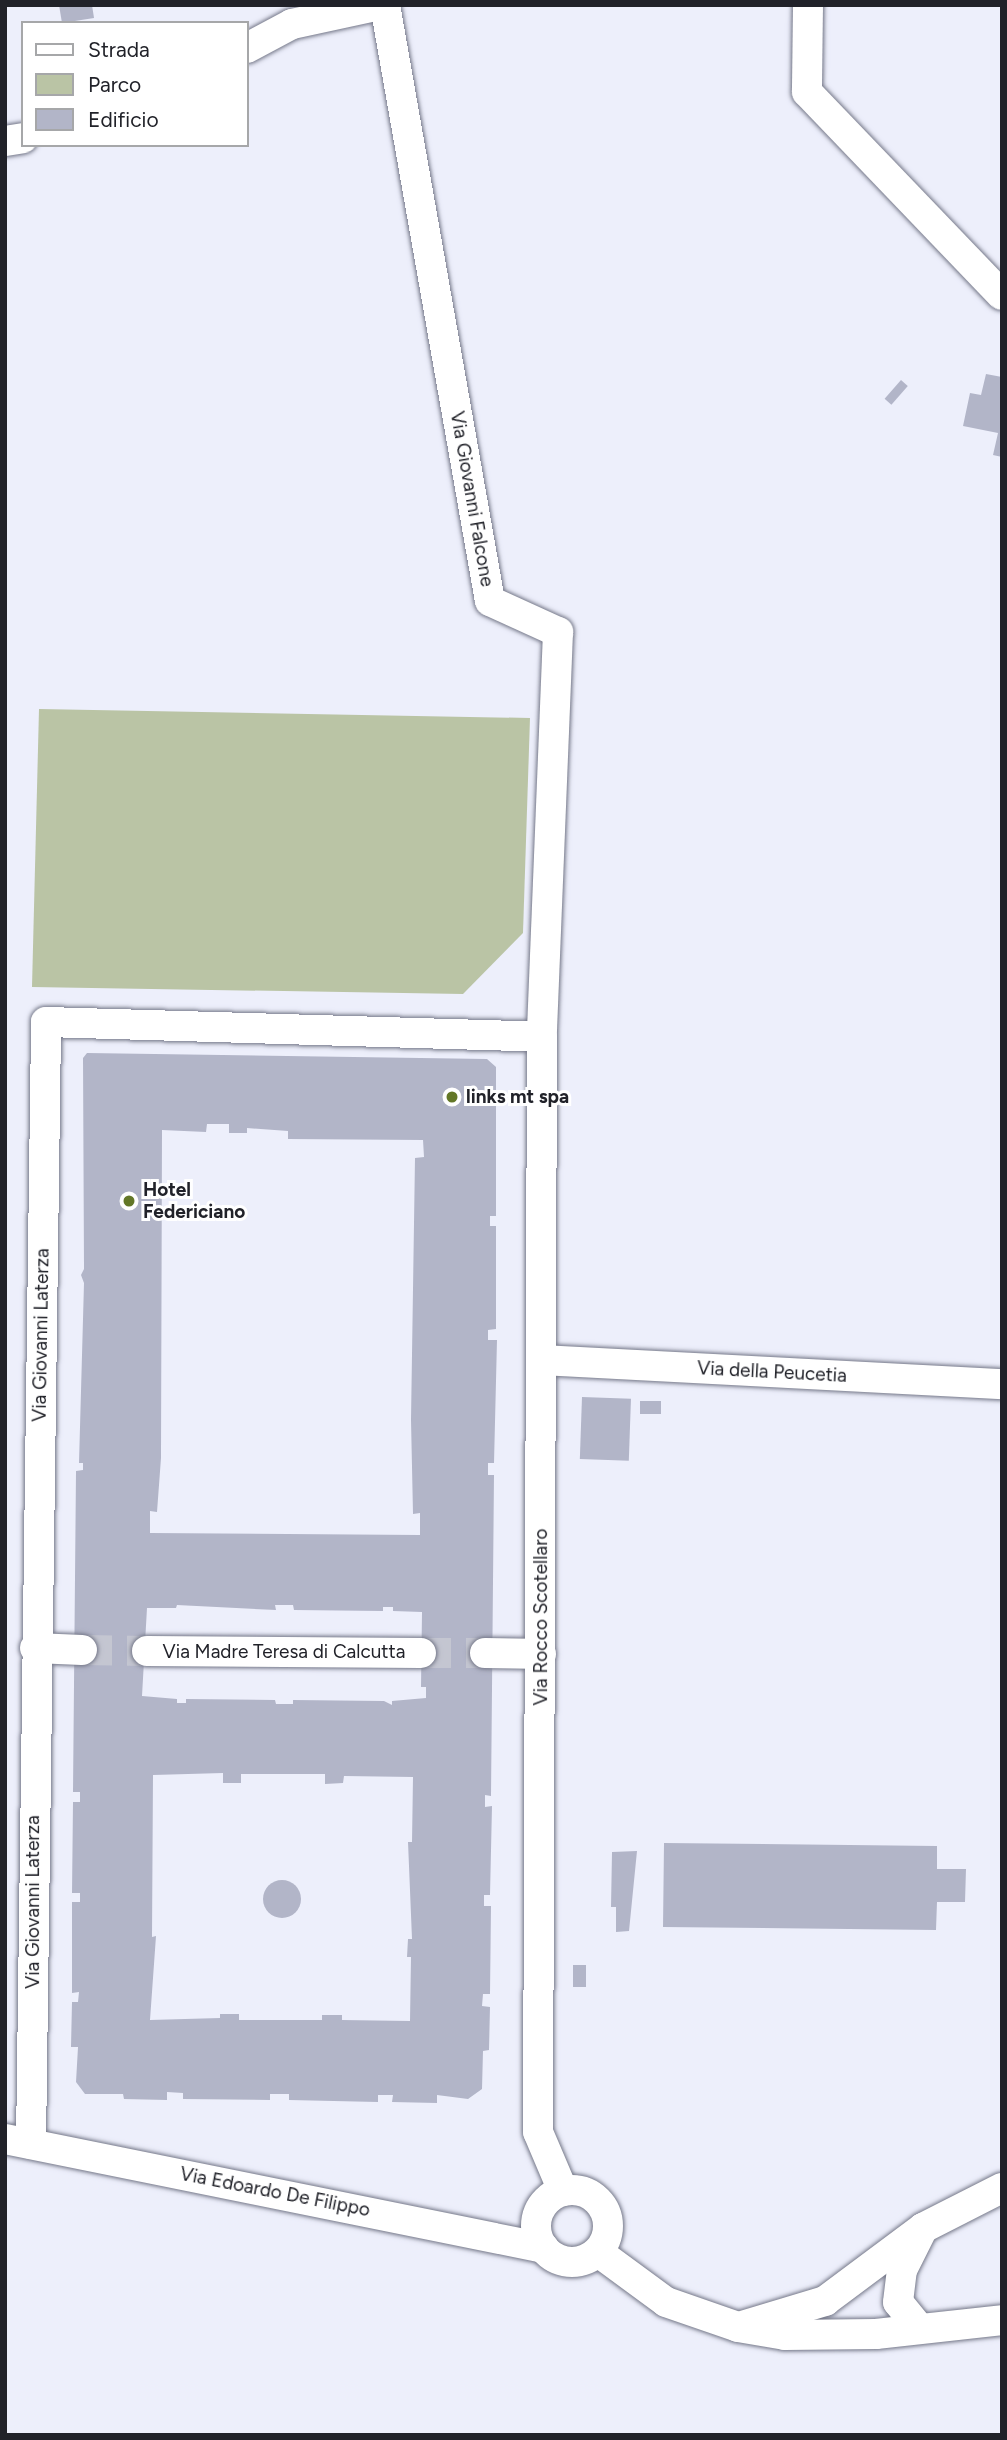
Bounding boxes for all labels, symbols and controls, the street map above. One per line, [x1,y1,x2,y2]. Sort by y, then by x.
legend [21,21,248,147]
text: Strada [88,37,150,62]
text: Parco [88,72,141,97]
text: Edificio [88,107,159,132]
street label: Via Giovanni Falcone [445,410,499,588]
place label: links mt spa [466,1086,569,1108]
marker: links mt spa [444,1089,460,1105]
place label: Hotel Federiciano [143,1179,245,1223]
marker: Hotel Federiciano [121,1193,137,1209]
street label: Via Giovanni Laterza [28,1248,54,1422]
street label: Via della Peucetia [697,1357,847,1387]
street label: Via Rocco Scotellaro [530,1528,552,1706]
street label: Via Madre Teresa di Calcutta [163,1641,405,1663]
street label: Via Giovanni Laterza [22,1815,44,1989]
street label: Via Edoardo De Filippo [178,2162,372,2222]

